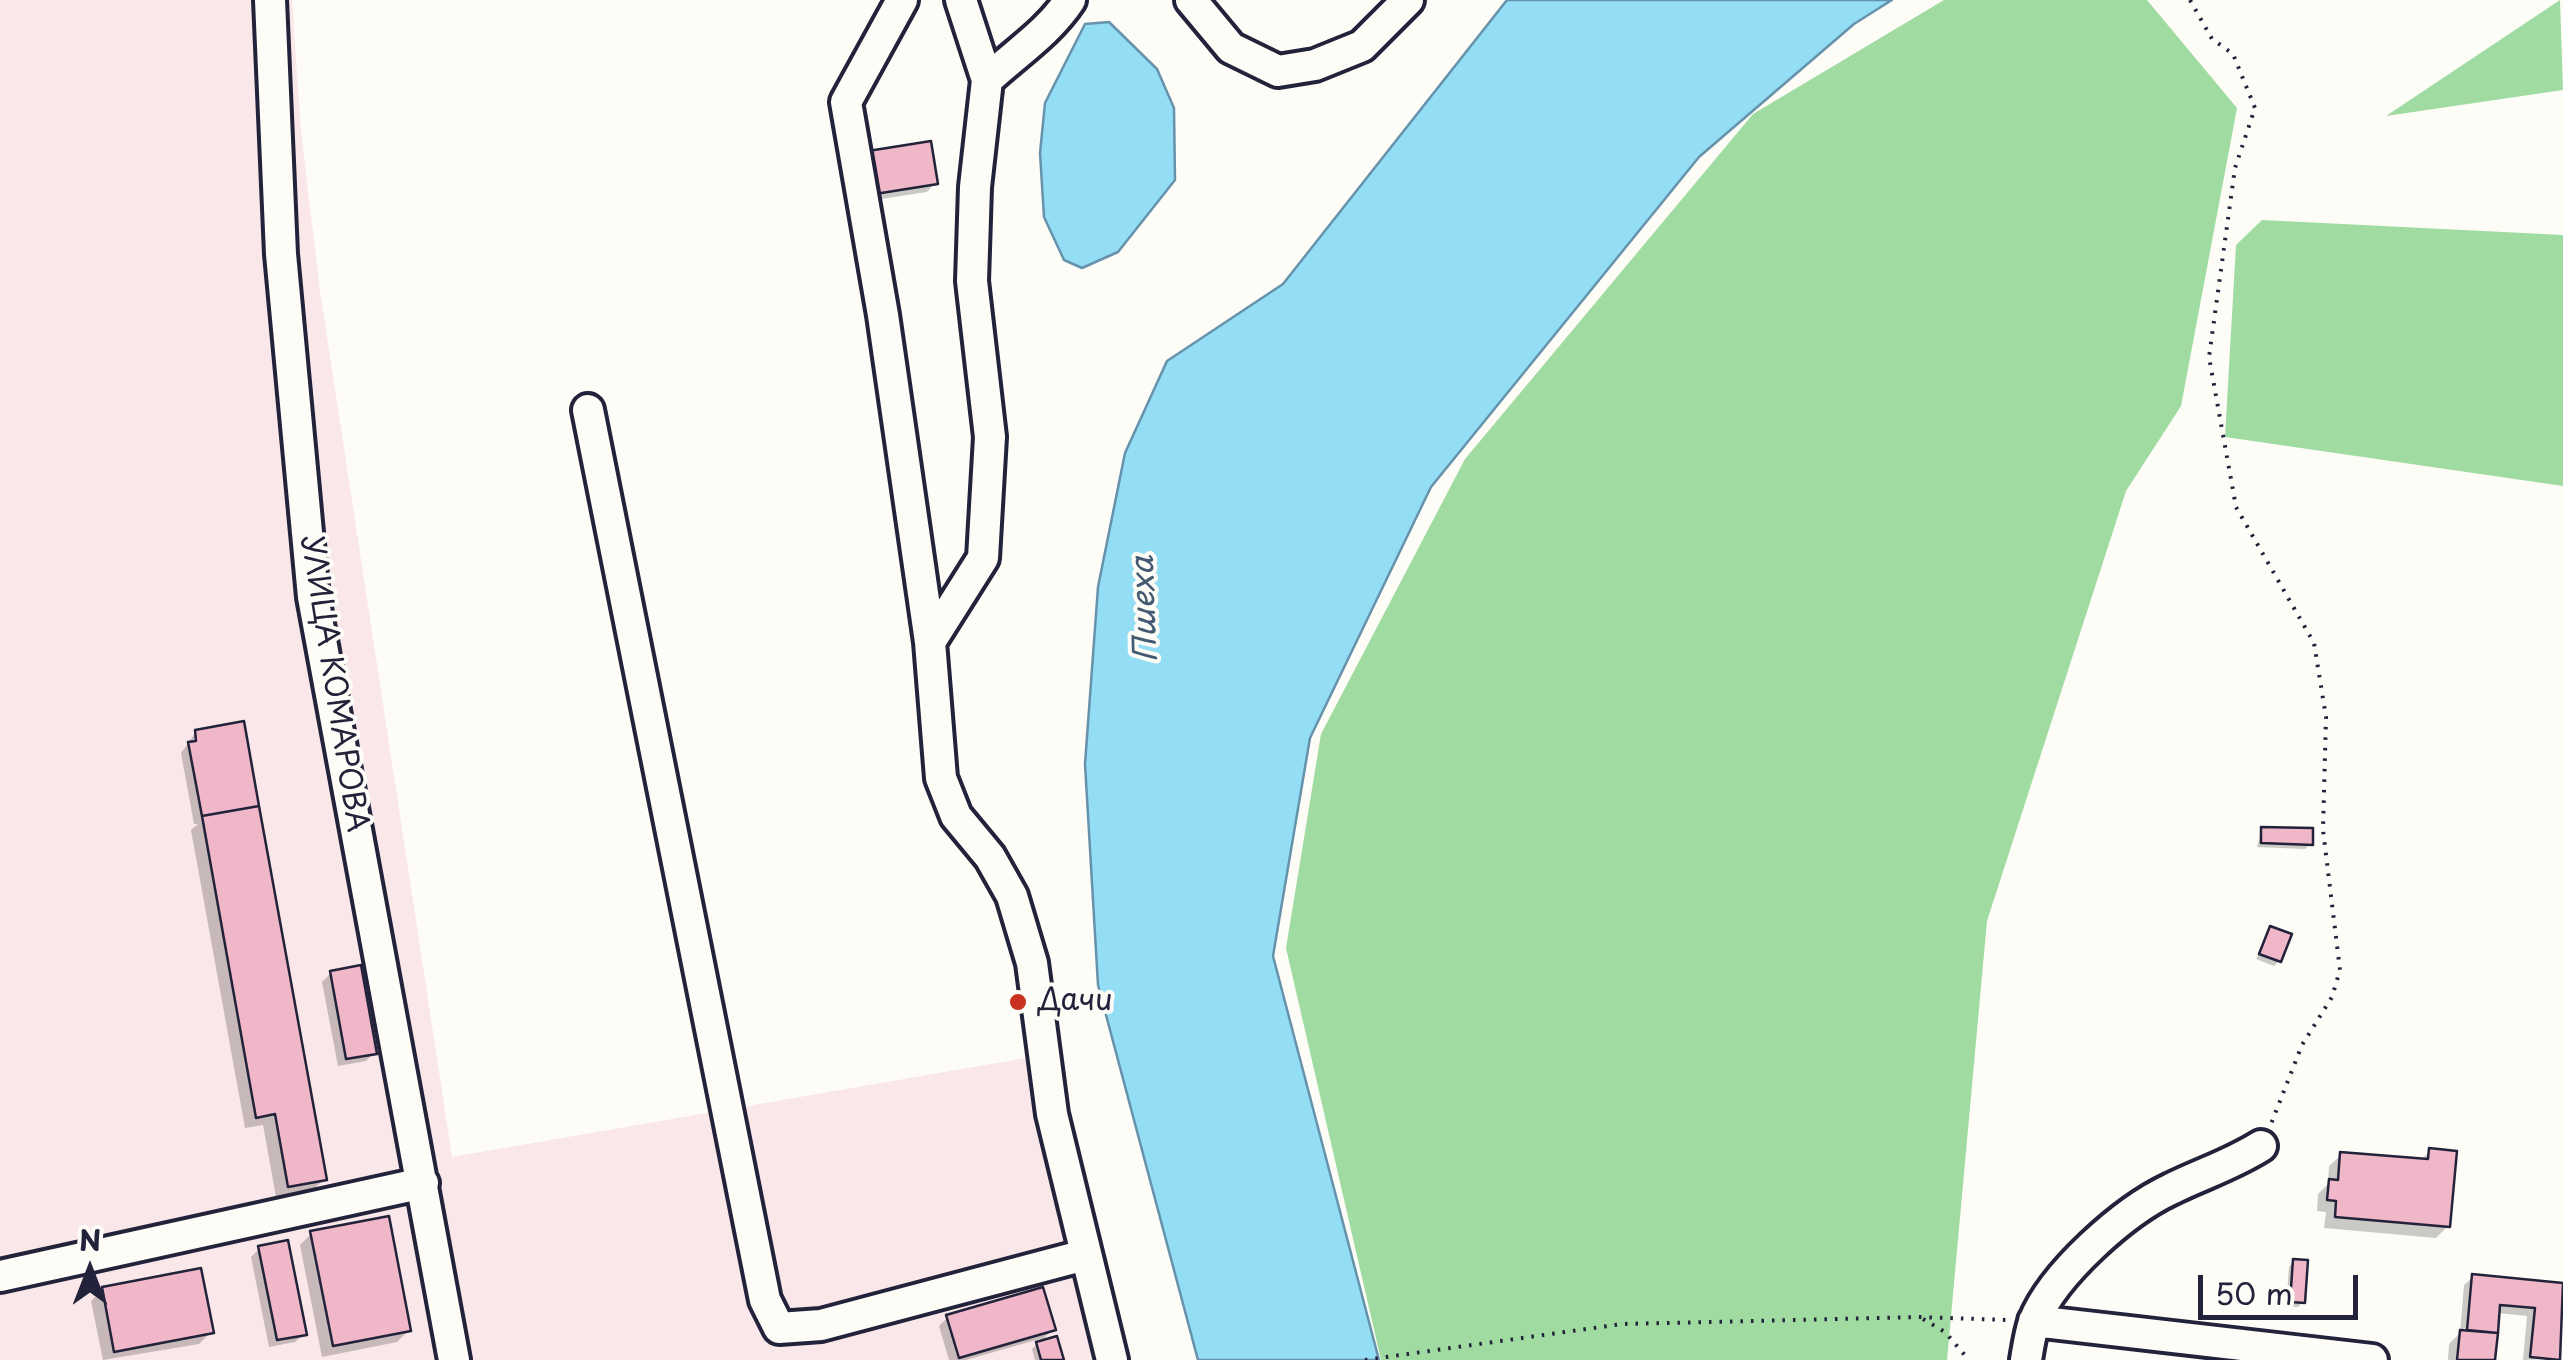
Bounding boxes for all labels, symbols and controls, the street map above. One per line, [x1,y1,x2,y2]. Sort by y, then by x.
street label: УЛИЦА КОМАРОВА [292,533,374,835]
water label: Пшеха [1125,555,1167,663]
place label: Дачи [1038,984,1113,1020]
marker: Дачи [1007,991,1029,1013]
text: N [79,1218,101,1261]
north arrow [40,1220,140,1320]
scale bar [2203,1255,2363,1317]
text: 50 m [2215,1270,2293,1315]

